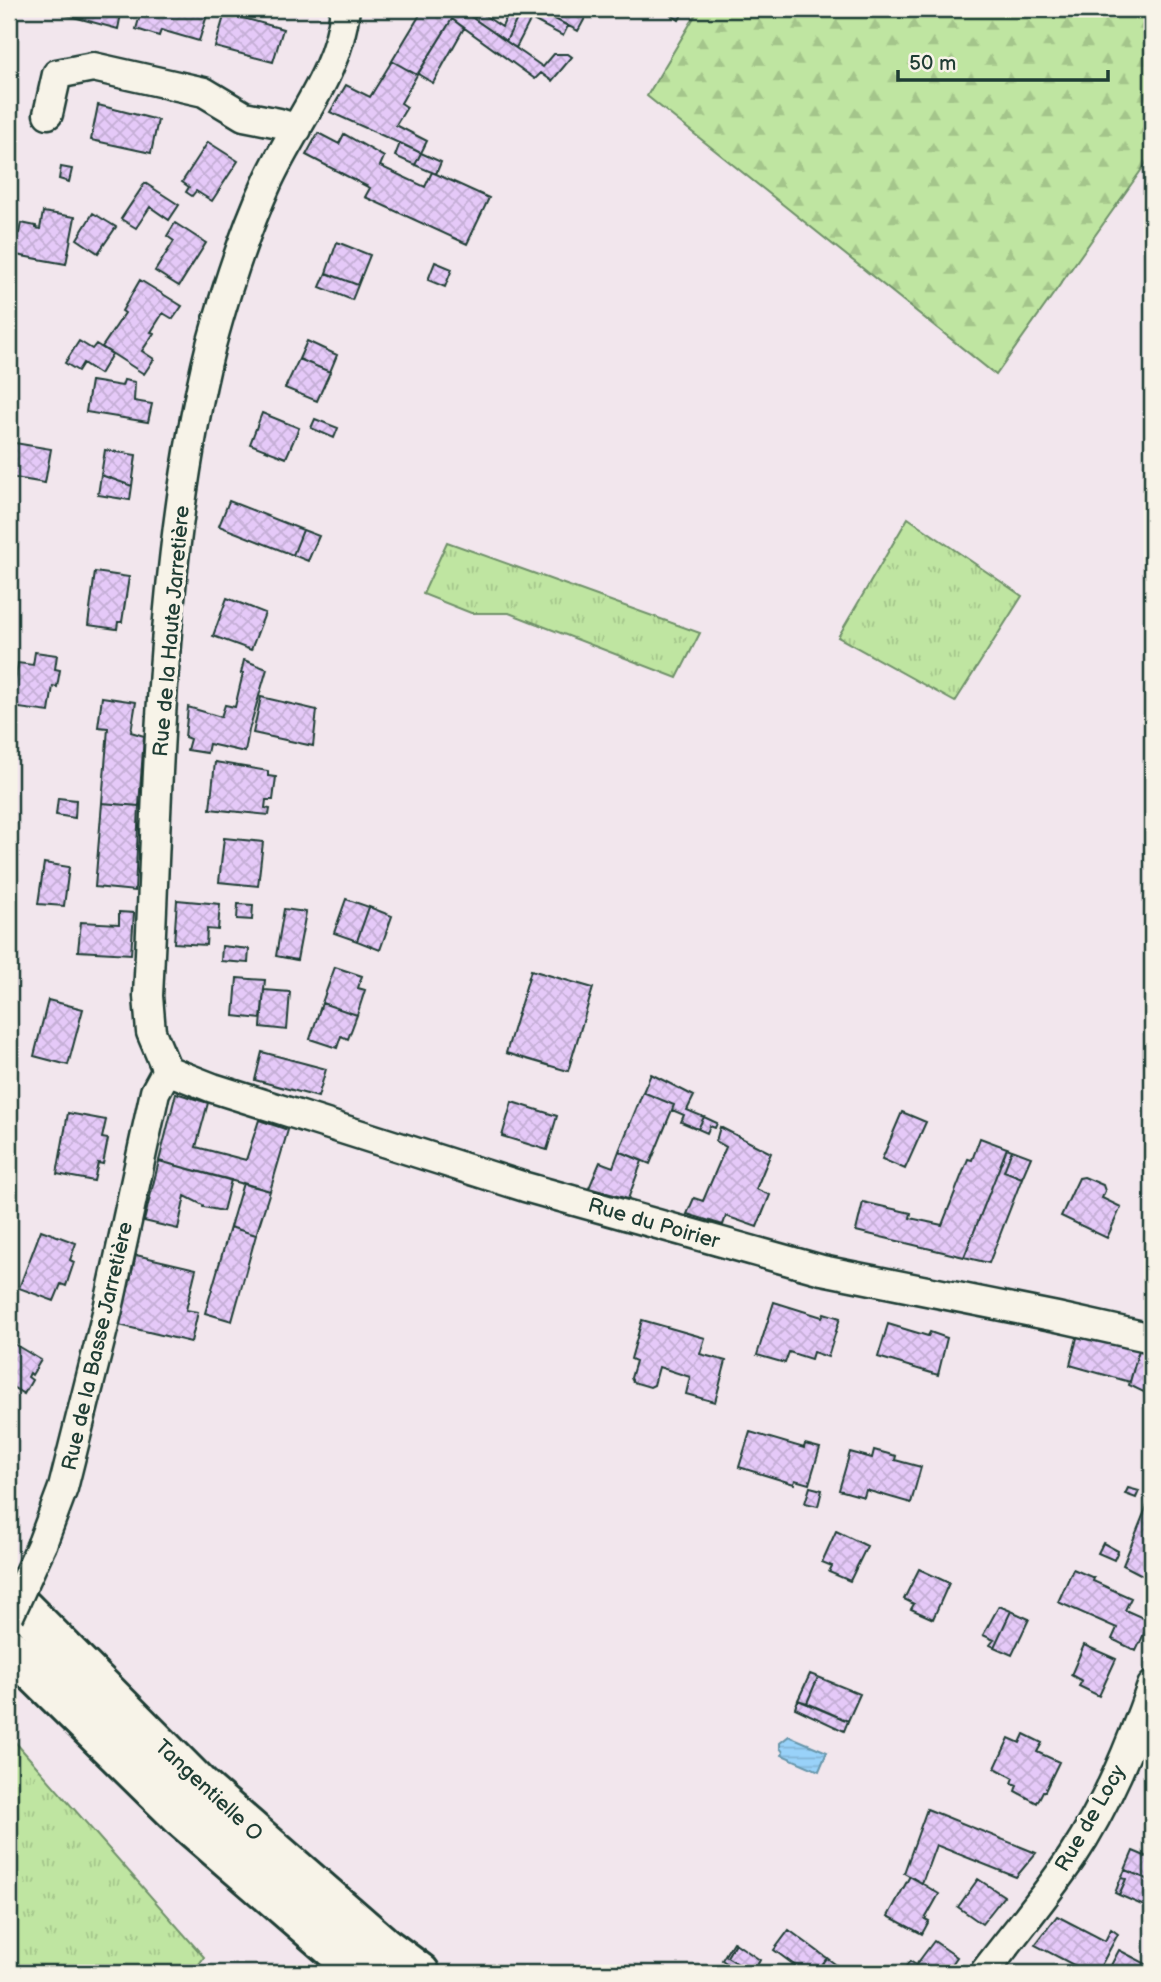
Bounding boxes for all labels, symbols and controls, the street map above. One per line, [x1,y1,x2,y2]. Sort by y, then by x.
scale bar [898,38,1108,82]
text: 50 m [909,51,956,76]
street label: Rue de la Haute Jarretière [148,504,195,758]
street label: Rue du Poirier [585,1193,723,1254]
street label: Rue de la Basse Jarretière [57,1219,138,1473]
street label: Tangentielle O [150,1734,268,1846]
street label: Rue de Locy [1050,1760,1131,1876]

